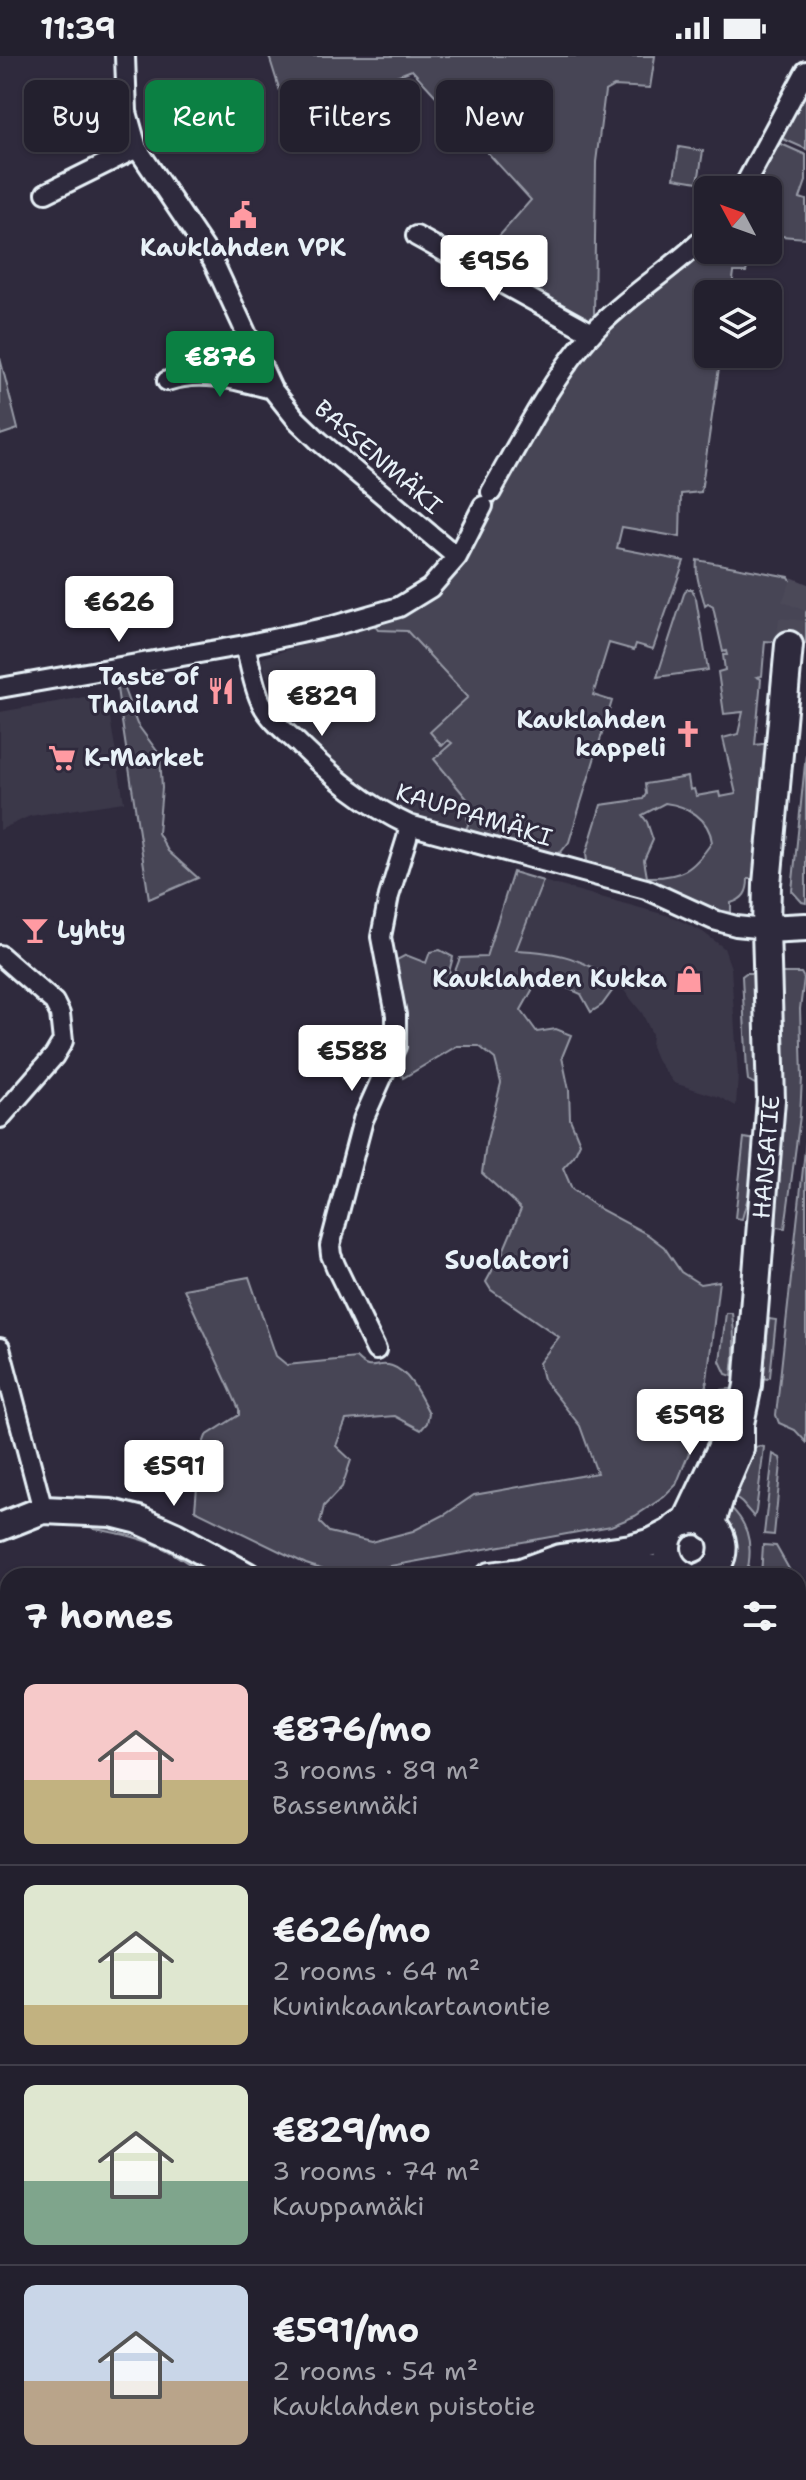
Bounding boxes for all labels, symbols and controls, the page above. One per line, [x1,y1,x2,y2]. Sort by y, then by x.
text: 11:39 [40,8,116,49]
chip: Buy [24,80,129,152]
chip: Rent [145,80,264,152]
chip: Filters [280,80,420,152]
chip: New [436,80,553,152]
north arrow [694,176,782,264]
map controls [694,176,782,368]
public building icon: Kauklahden VPK [228,200,258,230]
place label: Kauklahden VPK [140,232,347,264]
pin: €956 [447,235,541,303]
text: €956 [459,243,529,278]
button: layers [694,280,782,368]
pin: €876 [173,331,267,399]
text: €876 [184,339,256,374]
street label: BASSENMÄKI [307,393,449,521]
pin: €626 [72,576,166,644]
text: €626 [83,584,155,619]
place label: Taste of Thailand [88,661,199,721]
pin: €829 [275,670,369,738]
restaurant icon: Taste of Thailand [206,676,236,706]
text: €829 [286,678,358,713]
place label: Kauklahden kappeli [517,704,666,764]
church icon: Kauklahden kappeli [673,719,703,749]
place label: K-Market [84,742,204,774]
supermarket icon: K-Market [47,743,77,773]
street label: KAUPPAMÄKI [392,776,556,854]
place label: Lyhty [57,914,126,946]
bar icon: Lyhty [20,915,50,945]
place label: Kauklahden Kukka [432,963,668,995]
shop icon: Kauklahden Kukka [674,964,704,994]
pin: €588 [305,1025,399,1093]
text: €588 [317,1033,387,1068]
street label: HANSATIE [745,1094,787,1220]
district label: Suolatori [445,1242,569,1277]
pin: €598 [643,1389,737,1457]
text: €598 [655,1397,725,1432]
pin: €591 [127,1440,221,1508]
text: €591 [142,1448,206,1483]
text: 7 homes [24,1593,173,1639]
icon: filters [738,1594,782,1638]
text: €876/mo [272,1706,432,1752]
icon: home [88,1716,184,1812]
text: 3 rooms · 89 m² [272,1752,480,1787]
text: Bassenmäki [272,1787,419,1822]
text: €626/mo [272,1907,431,1953]
icon: home [88,1917,184,2013]
text: 2 rooms · 64 m² [272,1953,480,1988]
text: Kuninkaankartanontie [272,1988,551,2023]
text: €829/mo [272,2107,431,2153]
icon: home [88,2117,184,2213]
text: 3 rooms · 74 m² [272,2153,480,2188]
text: Kauppamäki [272,2188,425,2223]
text: €591/mo [272,2307,419,2353]
icon: home [88,2317,184,2413]
text: 2 rooms · 54 m² [272,2353,478,2388]
text: Kauklahden puistotie [272,2388,536,2423]

